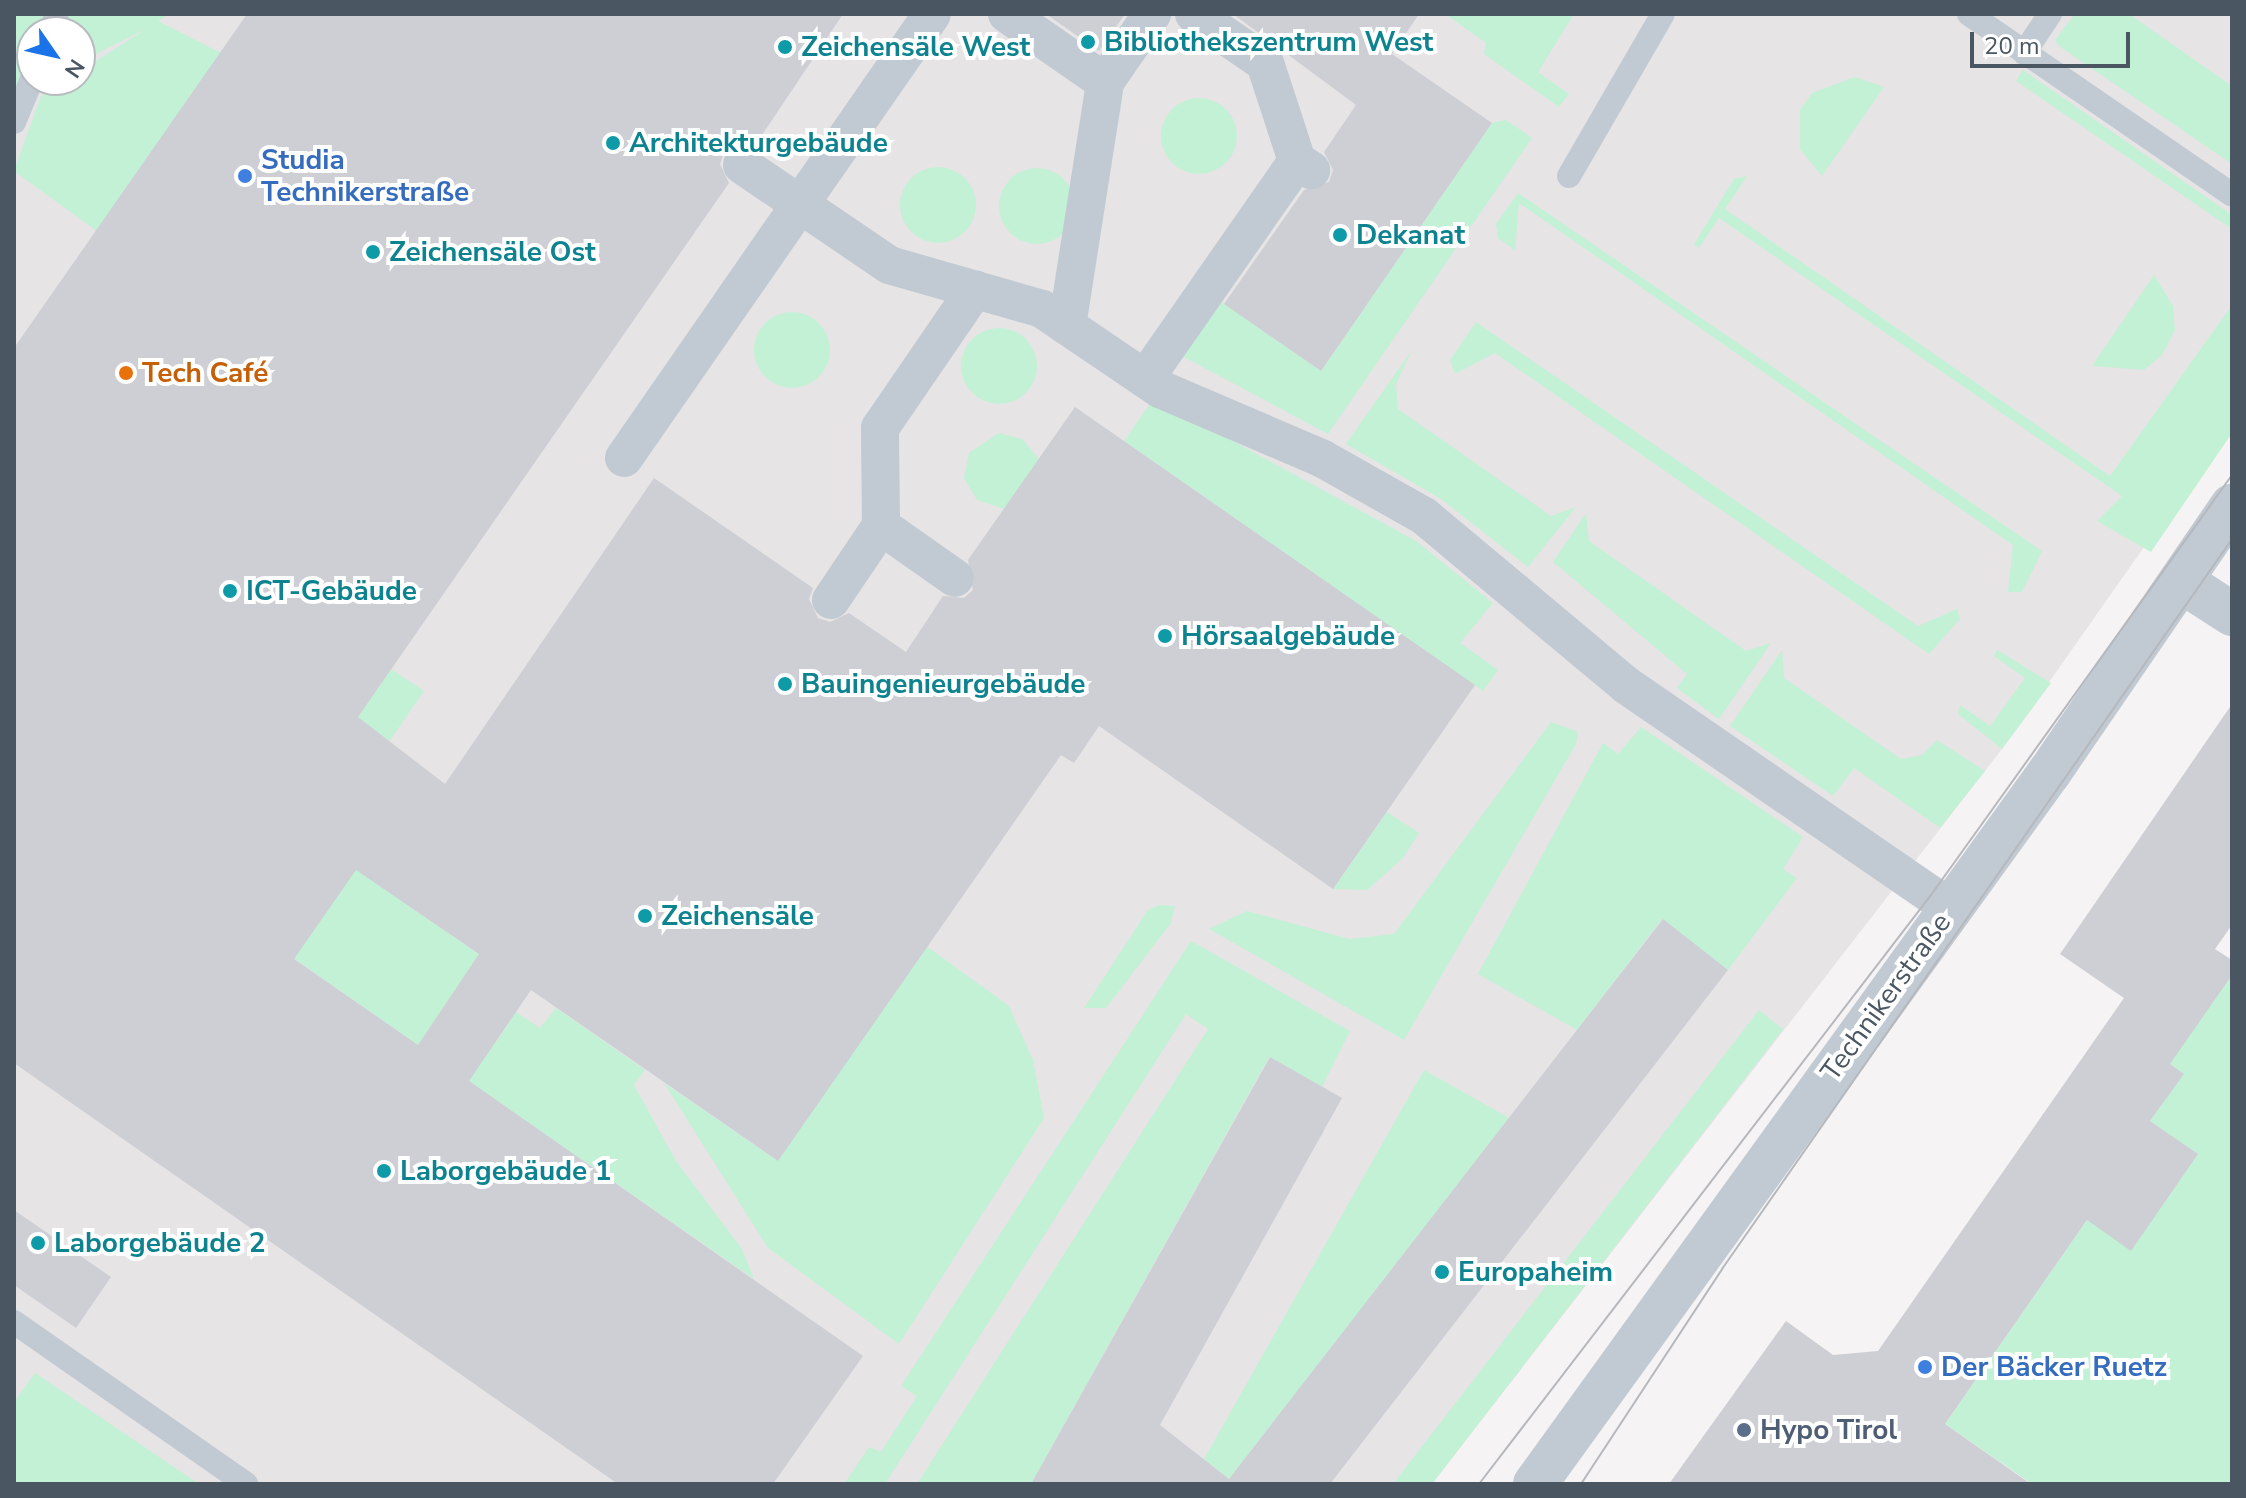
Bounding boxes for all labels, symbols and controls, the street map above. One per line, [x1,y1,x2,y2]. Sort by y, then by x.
north arrow [16,16,96,96]
scale bar [1974,16,2134,66]
place label: Bibliothekszentrum West [1104,25,1433,59]
place label: Zeichensäle West [801,30,1030,64]
text: 20 m [1984,30,2040,62]
marker: Bibliothekszentrum West [1079,33,1097,51]
marker: Zeichensäle West [776,38,794,56]
text: N [57,53,91,84]
place label: Architekturgebäude [629,126,888,160]
marker: Architekturgebäude [604,134,622,152]
place label: Studia Technikerstraße [261,143,469,209]
marker: Studia Technikerstraße [236,167,254,185]
place label: Dekanat [1356,218,1465,252]
marker: Dekanat [1331,226,1349,244]
place label: Zeichensäle Ost [389,235,596,269]
marker: Zeichensäle Ost [364,243,382,261]
place label: Tech Café [142,356,268,390]
marker: Tech Café [117,364,135,382]
place label: ICT-Gebäude [246,574,417,608]
marker: ICT-Gebäude [221,582,239,600]
place label: Hörsaalgebäude [1181,619,1395,653]
marker: Hörsaalgebäude [1156,627,1174,645]
place label: Bauingenieurgebäude [801,667,1085,701]
marker: Bauingenieurgebäude [776,675,794,693]
place label: Zeichensäle [661,899,814,933]
marker: Zeichensäle [636,907,654,925]
street label: Technikerstraße [1814,907,1958,1087]
place label: Laborgebäude 1 [400,1154,611,1188]
marker: Laborgebäude 1 [375,1162,393,1180]
place label: Laborgebäude 2 [54,1226,265,1260]
marker: Laborgebäude 2 [29,1234,47,1252]
place label: Europaheim [1458,1255,1613,1289]
marker: Europaheim [1433,1263,1451,1281]
place label: Der Bäcker Ruetz [1941,1350,2167,1384]
marker: Der Bäcker Ruetz [1916,1358,1934,1376]
place label: Hypo Tirol [1760,1413,1897,1447]
marker: Hypo Tirol [1735,1421,1753,1439]

